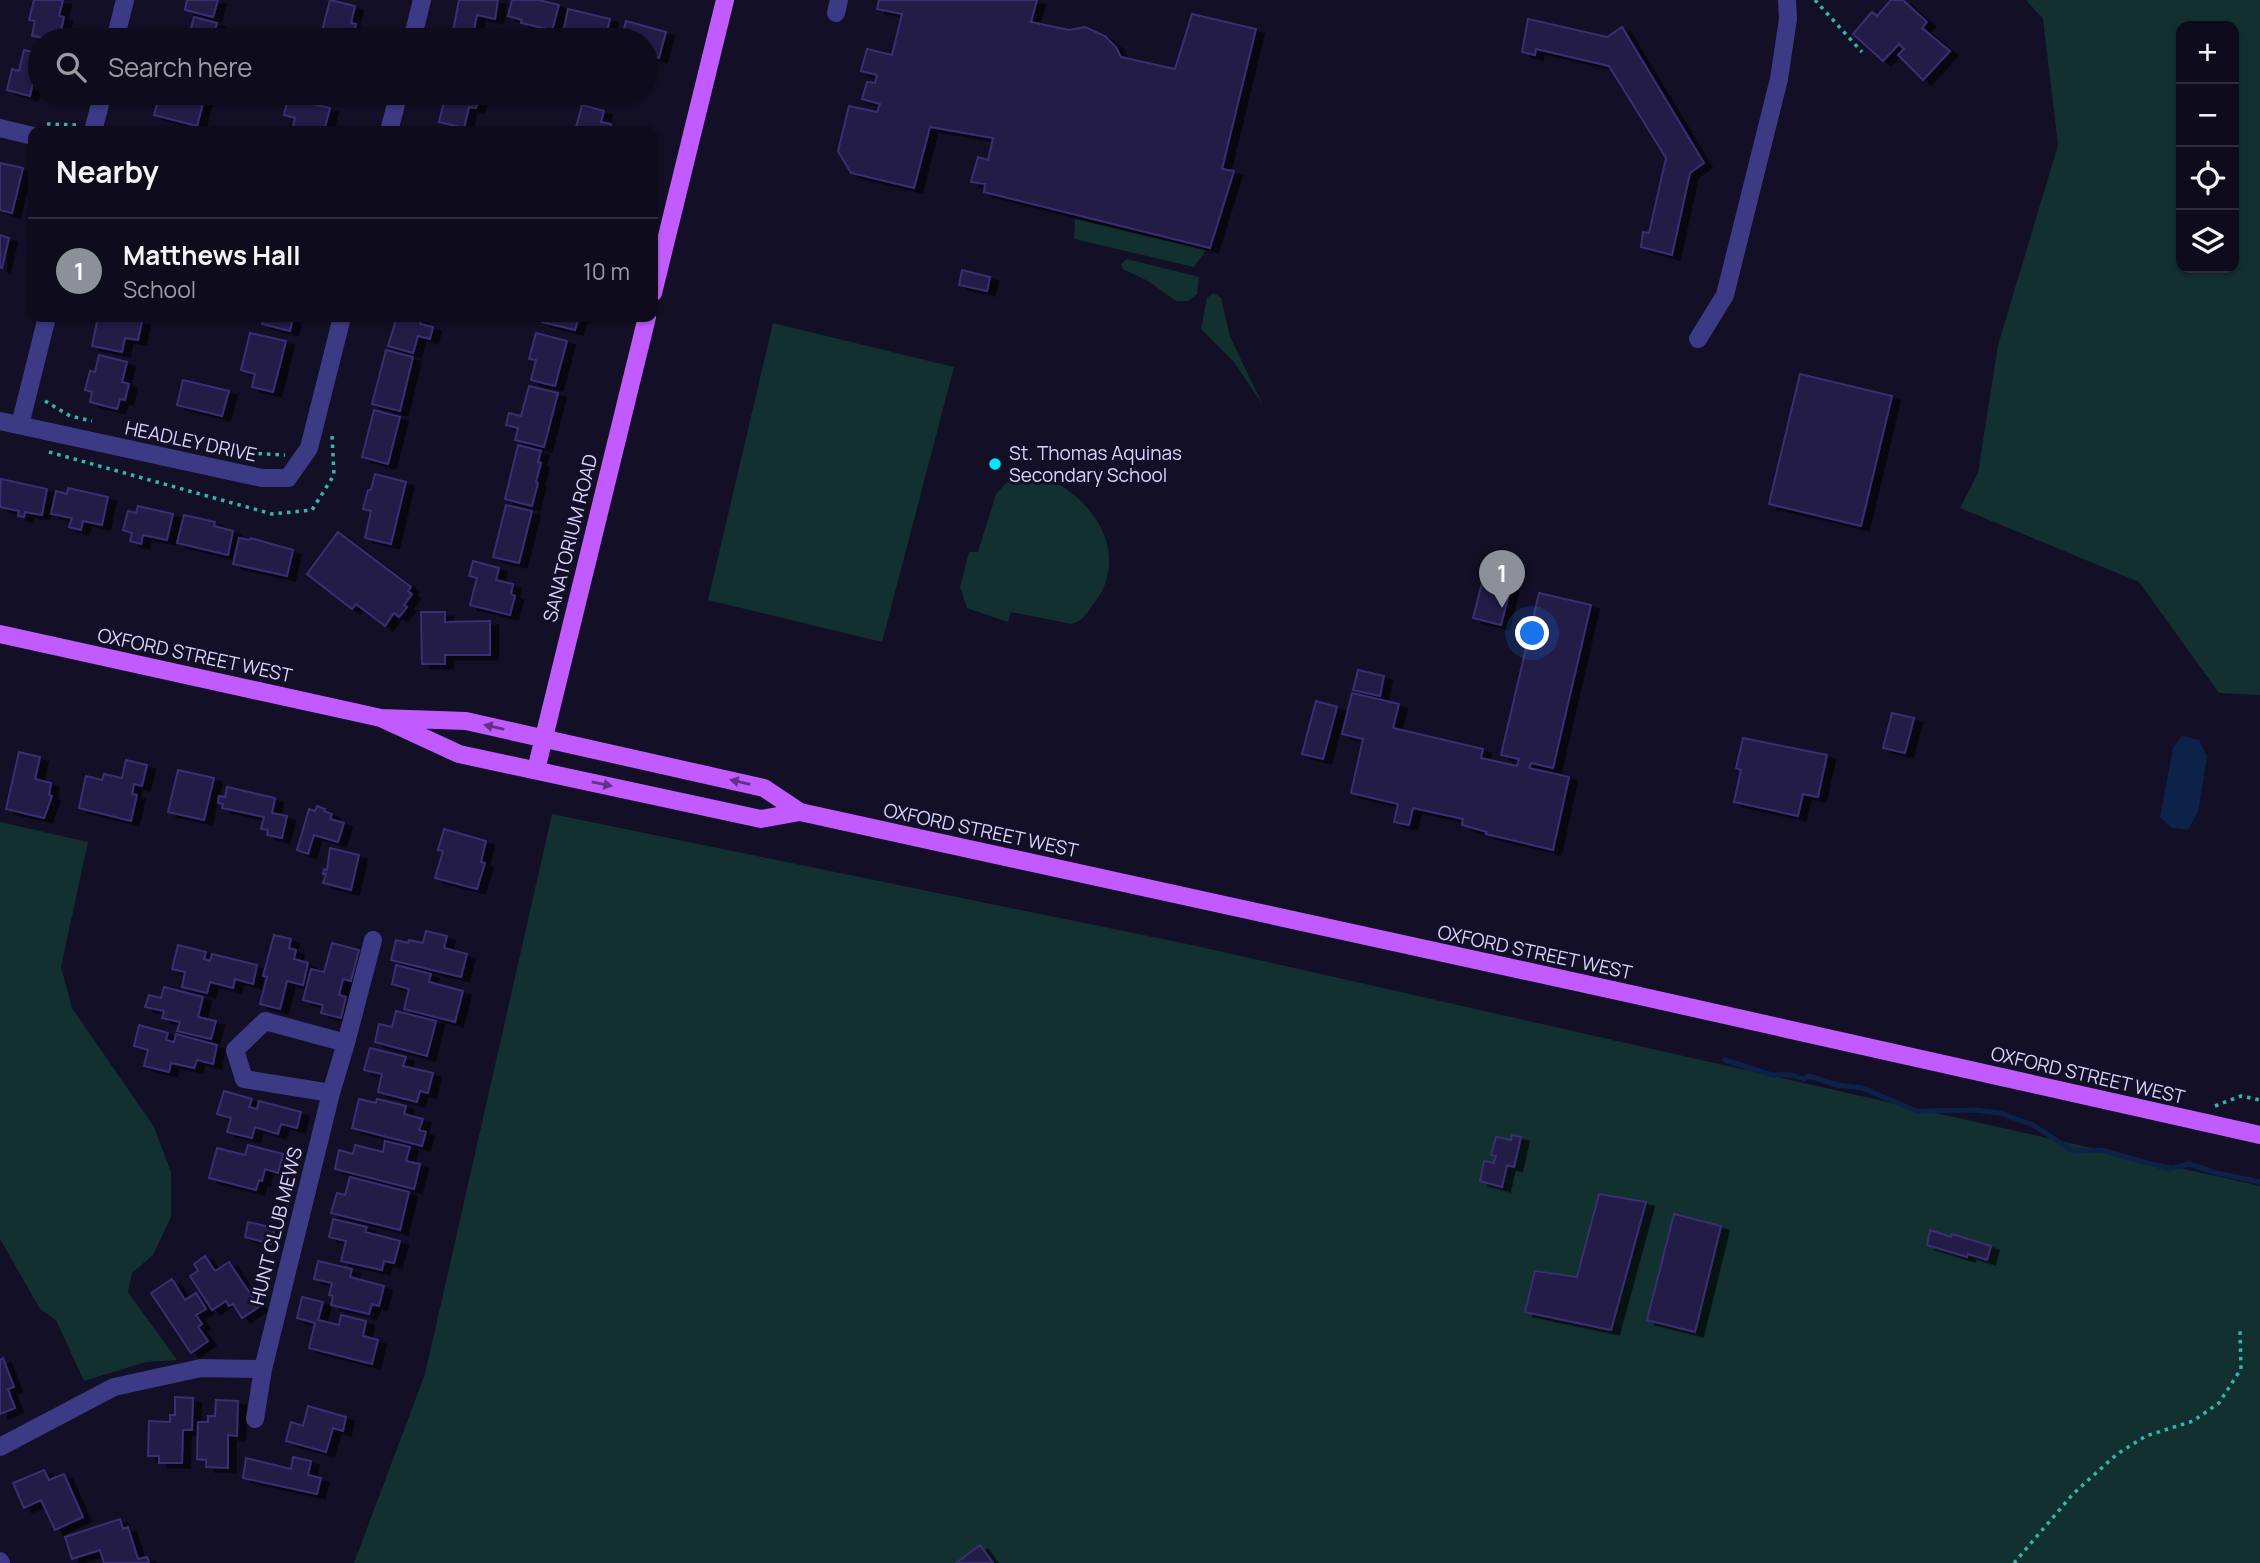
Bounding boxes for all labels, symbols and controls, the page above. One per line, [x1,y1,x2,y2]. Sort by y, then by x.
map controls [2176,21,2239,273]
button: + [2176,21,2239,84]
search box [28,28,658,105]
icon: search [52,48,90,86]
text: Search here [108,49,253,85]
button: − [2176,84,2239,147]
button: locate [2176,147,2239,210]
text: Nearby [56,151,159,192]
button: layers [2176,210,2239,273]
text: Matthews Hall [123,237,301,273]
text: 1 [74,255,84,287]
text: 10 m [583,255,630,287]
text: School [123,273,196,305]
street label: HEADLEY DRIVE [123,414,259,468]
place label: St. Thomas Aquinas Secondary School [1009,440,1182,488]
street label: SANATORIUM ROAD [537,451,603,625]
marker: St. Thomas Aquinas Secondary School [987,456,1003,472]
pin: 1 [1479,550,1525,608]
your location [1515,616,1549,650]
street label: OXFORD STREET WEST [95,622,295,688]
one-way arrow [483,722,505,733]
one-way arrow [729,777,751,788]
one-way arrow [591,779,613,790]
street label: OXFORD STREET WEST [881,797,1081,863]
street label: OXFORD STREET WEST [1435,919,1635,985]
street label: OXFORD STREET WEST [1988,1040,2188,1110]
street label: HUNT CLUB MEWS [244,1144,308,1308]

